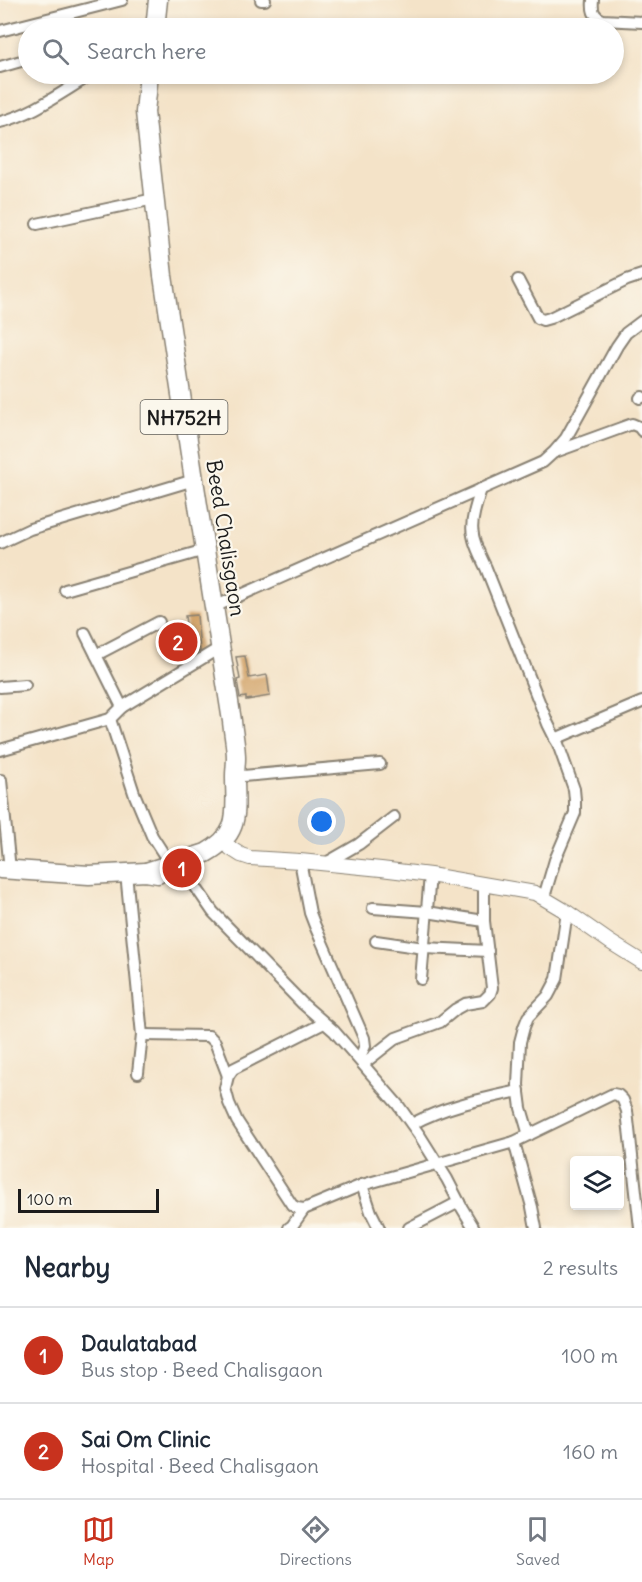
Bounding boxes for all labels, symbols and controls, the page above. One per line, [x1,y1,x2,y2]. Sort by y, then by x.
search box [18,18,624,84]
icon: search [39,35,72,68]
text: Search here [87,37,206,65]
road number: NH752H [140,400,228,434]
street label: Beed Chalisgaon [200,458,252,618]
pin: 2 [158,620,198,664]
your location [307,807,336,836]
pin: 1 [162,846,201,890]
map controls [570,1156,624,1210]
button: layers [570,1156,624,1210]
scale bar [18,1186,159,1214]
text: 100 m [27,1189,72,1209]
text: Nearby [24,1251,110,1284]
text: 2 results [543,1255,618,1280]
text: Daulatabad [81,1329,197,1357]
text: 1 [40,1343,47,1368]
text: 100 m [561,1343,618,1368]
text: Bus stop · Beed Chalisgaon [81,1357,323,1382]
text: Sai Om Clinic [81,1425,211,1453]
text: 2 [38,1439,49,1464]
text: 160 m [563,1439,618,1464]
text: Hospital · Beed Chalisgaon [81,1453,319,1478]
tab: Map [82,1513,115,1569]
tab: Directions [279,1513,352,1569]
tab: Saved [516,1513,560,1569]

